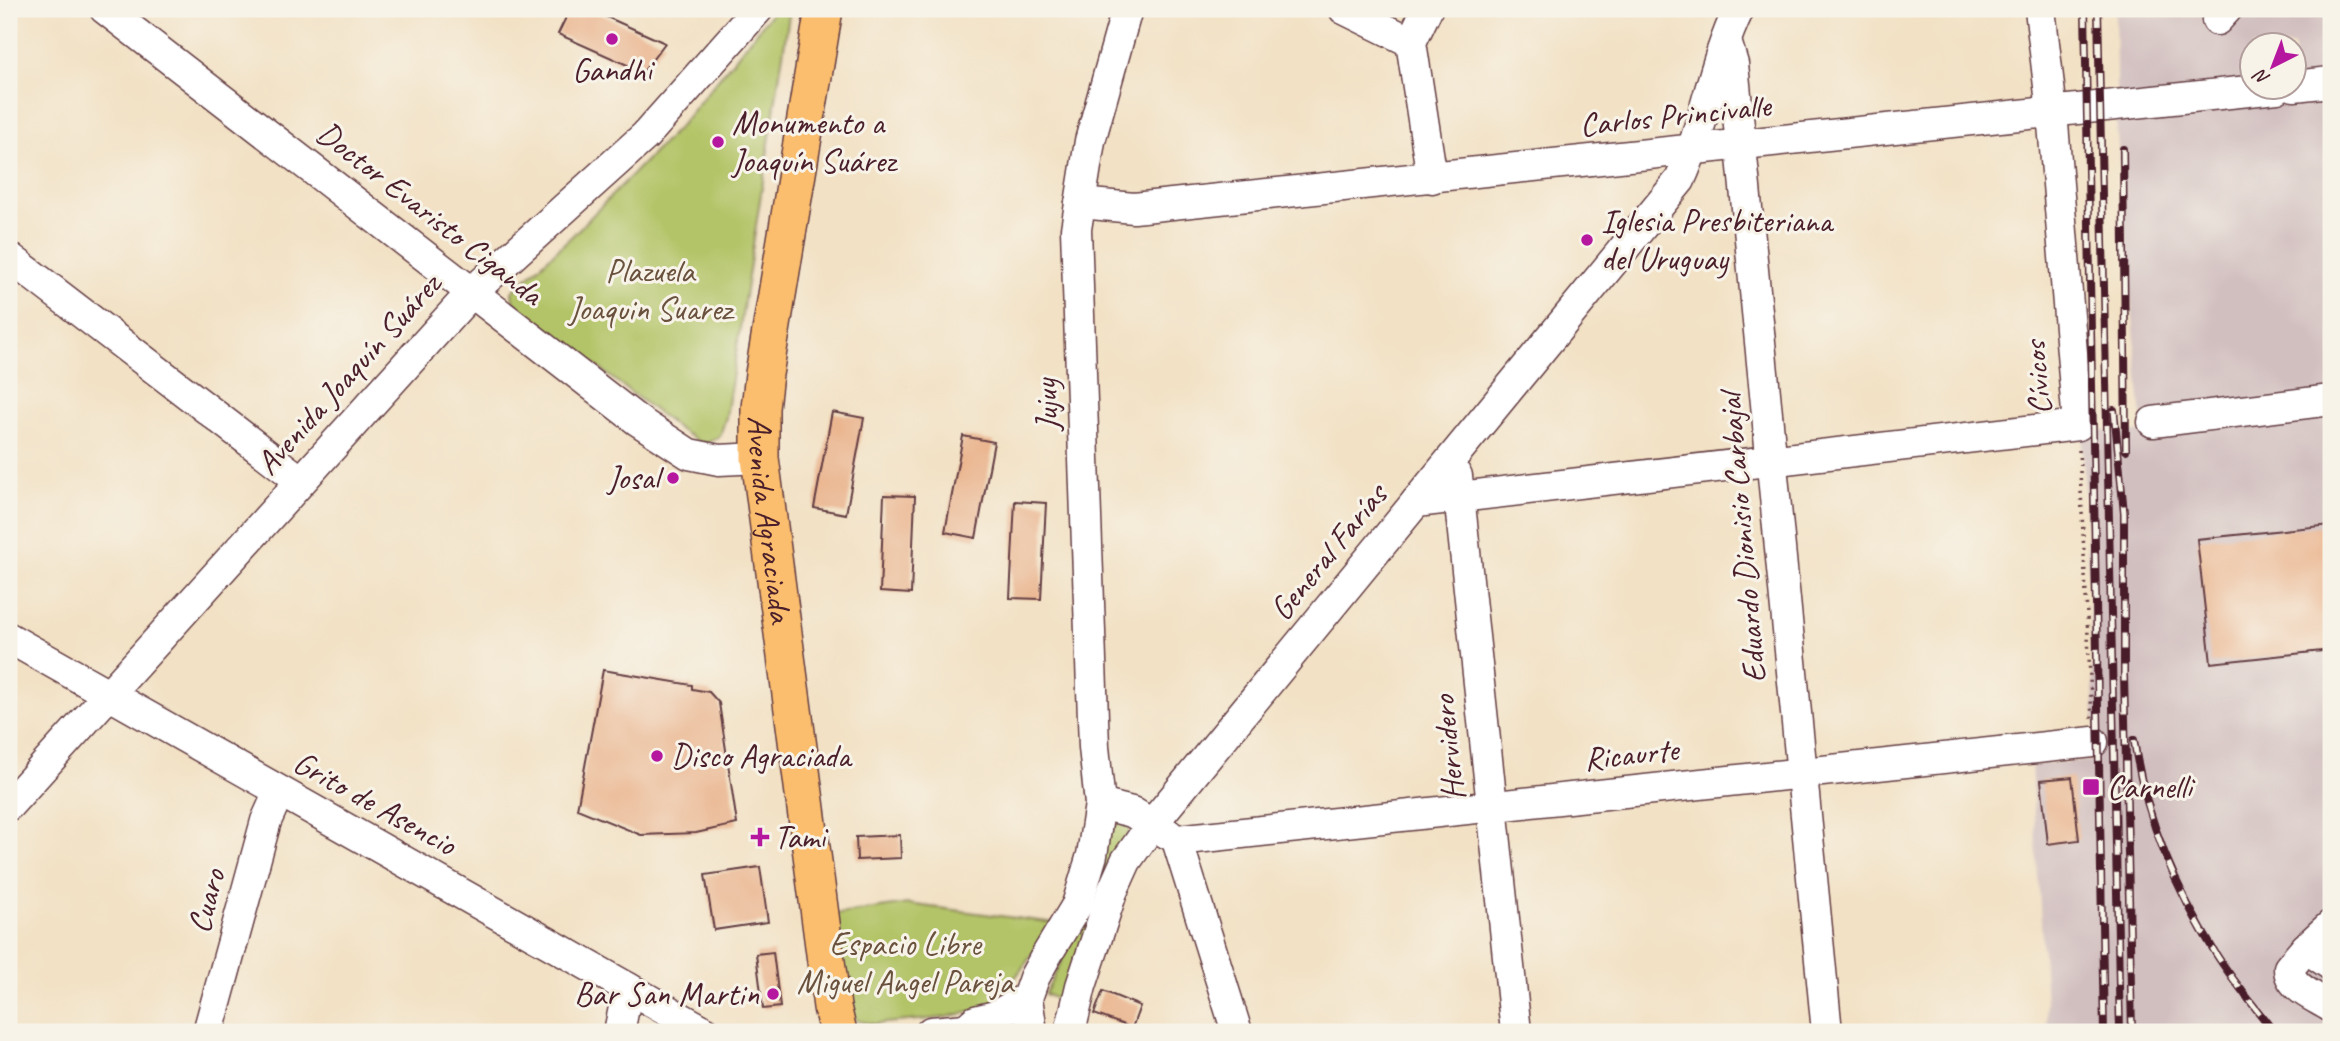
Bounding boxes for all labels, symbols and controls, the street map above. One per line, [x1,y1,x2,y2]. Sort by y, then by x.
marker: Gandhi [604,31,620,47]
north arrow [2238,32,2308,102]
place label: Gandhi [572,49,656,91]
text: N [2247,63,2275,91]
street label: Carlos Princivalle [1578,84,1775,146]
place label: Monumento a Joaquín Suárez [730,102,898,182]
street label: Doctor Evaristo Ciganda [308,112,553,315]
marker: Monumento a Joaquín Suárez [710,134,726,150]
place label: Iglesia Presbiteriana del Uruguay [1601,200,1834,280]
marker: Iglesia Presbiteriana del Uruguay [1579,232,1595,248]
park label: Plazuela Joaquin Suarez [566,250,735,330]
street label: Avenida Joaquín Suárez [246,263,451,483]
street label: Cívicos [2013,337,2061,417]
street label: Jujuy [1024,376,1068,434]
street label: Eduardo Dionisio Carbajal [1708,386,1776,685]
street label: Avenida Agraciada [739,416,803,628]
place label: Josal [606,457,664,499]
marker: Josal [665,470,681,486]
street label: General Farías [1260,473,1397,629]
street label: Hervidero [1421,691,1474,803]
street label: Ricaurte [1582,728,1682,780]
place label: Disco Agraciada [671,735,853,777]
street label: Grito de Asencio [286,741,465,866]
marker: Disco Agraciada [649,748,665,764]
place label: Carnelli [2107,766,2196,808]
marker: Carnelli [2081,777,2101,797]
place label: Tami [774,816,829,858]
marker: Tami [752,829,768,845]
street label: Cuaro [177,863,235,937]
park label: Espacio Libre Miguel Angel Pareja [797,923,1016,1003]
place label: Bar San Martin [574,973,759,1015]
marker: Bar San Martin [765,986,781,1002]

